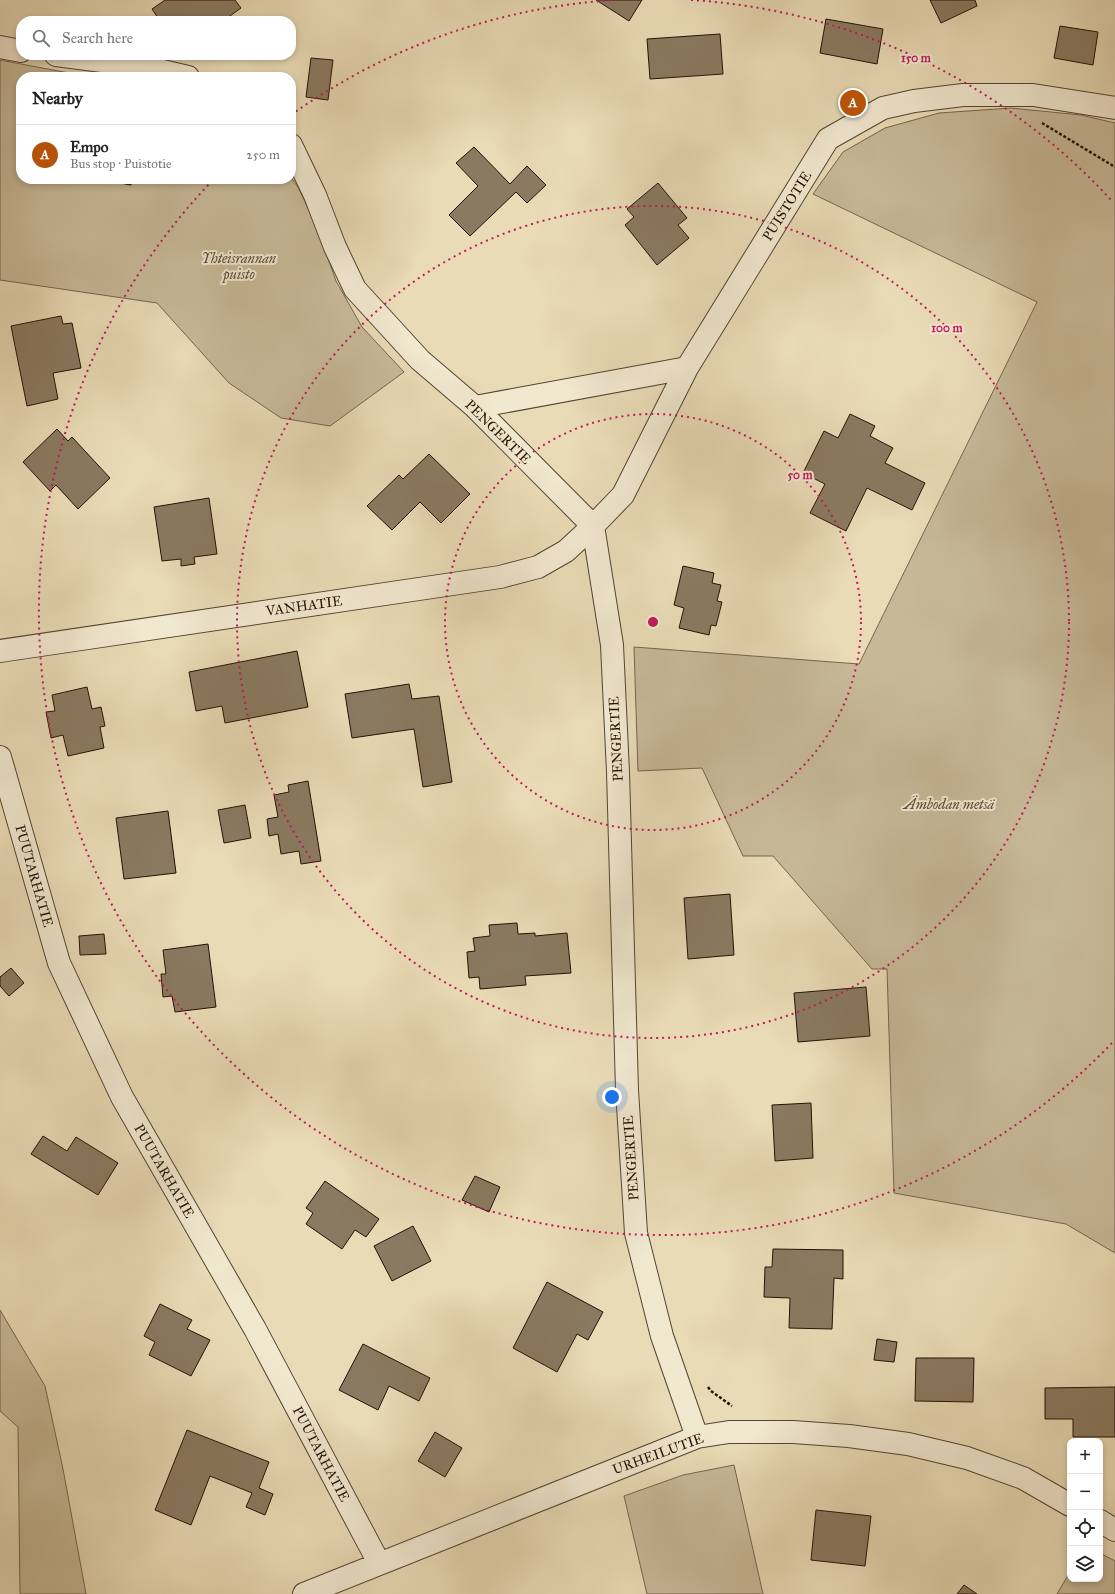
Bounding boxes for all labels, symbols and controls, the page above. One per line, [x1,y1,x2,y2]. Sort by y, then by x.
search box [16,16,296,60]
icon: search [30,27,52,49]
text: Search here [62,29,133,47]
text: 150 m [901,51,932,65]
text: Nearby [32,88,83,109]
pin: A [840,88,866,118]
text: Empo [70,138,109,156]
text: A [41,147,49,163]
text: 250 m [246,147,280,163]
text: Bus stop · Puistotie [70,156,171,172]
street label: PUISTOTIE [759,168,815,244]
park label: Yhteisrannan puisto [202,250,277,284]
text: 100 m [931,321,964,335]
street label: PENGERTIE [461,396,535,468]
text: 50 m [787,468,814,482]
street label: VANHATIE [264,592,343,620]
centre of rings [646,615,660,629]
street label: PENGERTIE [605,696,627,782]
park label: Ämbodan metsä [902,795,995,813]
street label: PUUTARHATIE [11,823,57,929]
your location [602,1087,622,1107]
street label: PENGERTIE [620,1115,642,1201]
street label: PUUTARHATIE [130,1121,198,1221]
street label: PUUTARHATIE [289,1403,353,1505]
street label: URHEILUTIE [610,1430,706,1478]
map controls [1067,1438,1103,1582]
button: + [1067,1438,1103,1474]
button: − [1067,1474,1103,1510]
button: locate [1067,1510,1103,1546]
button: layers [1067,1546,1103,1582]

